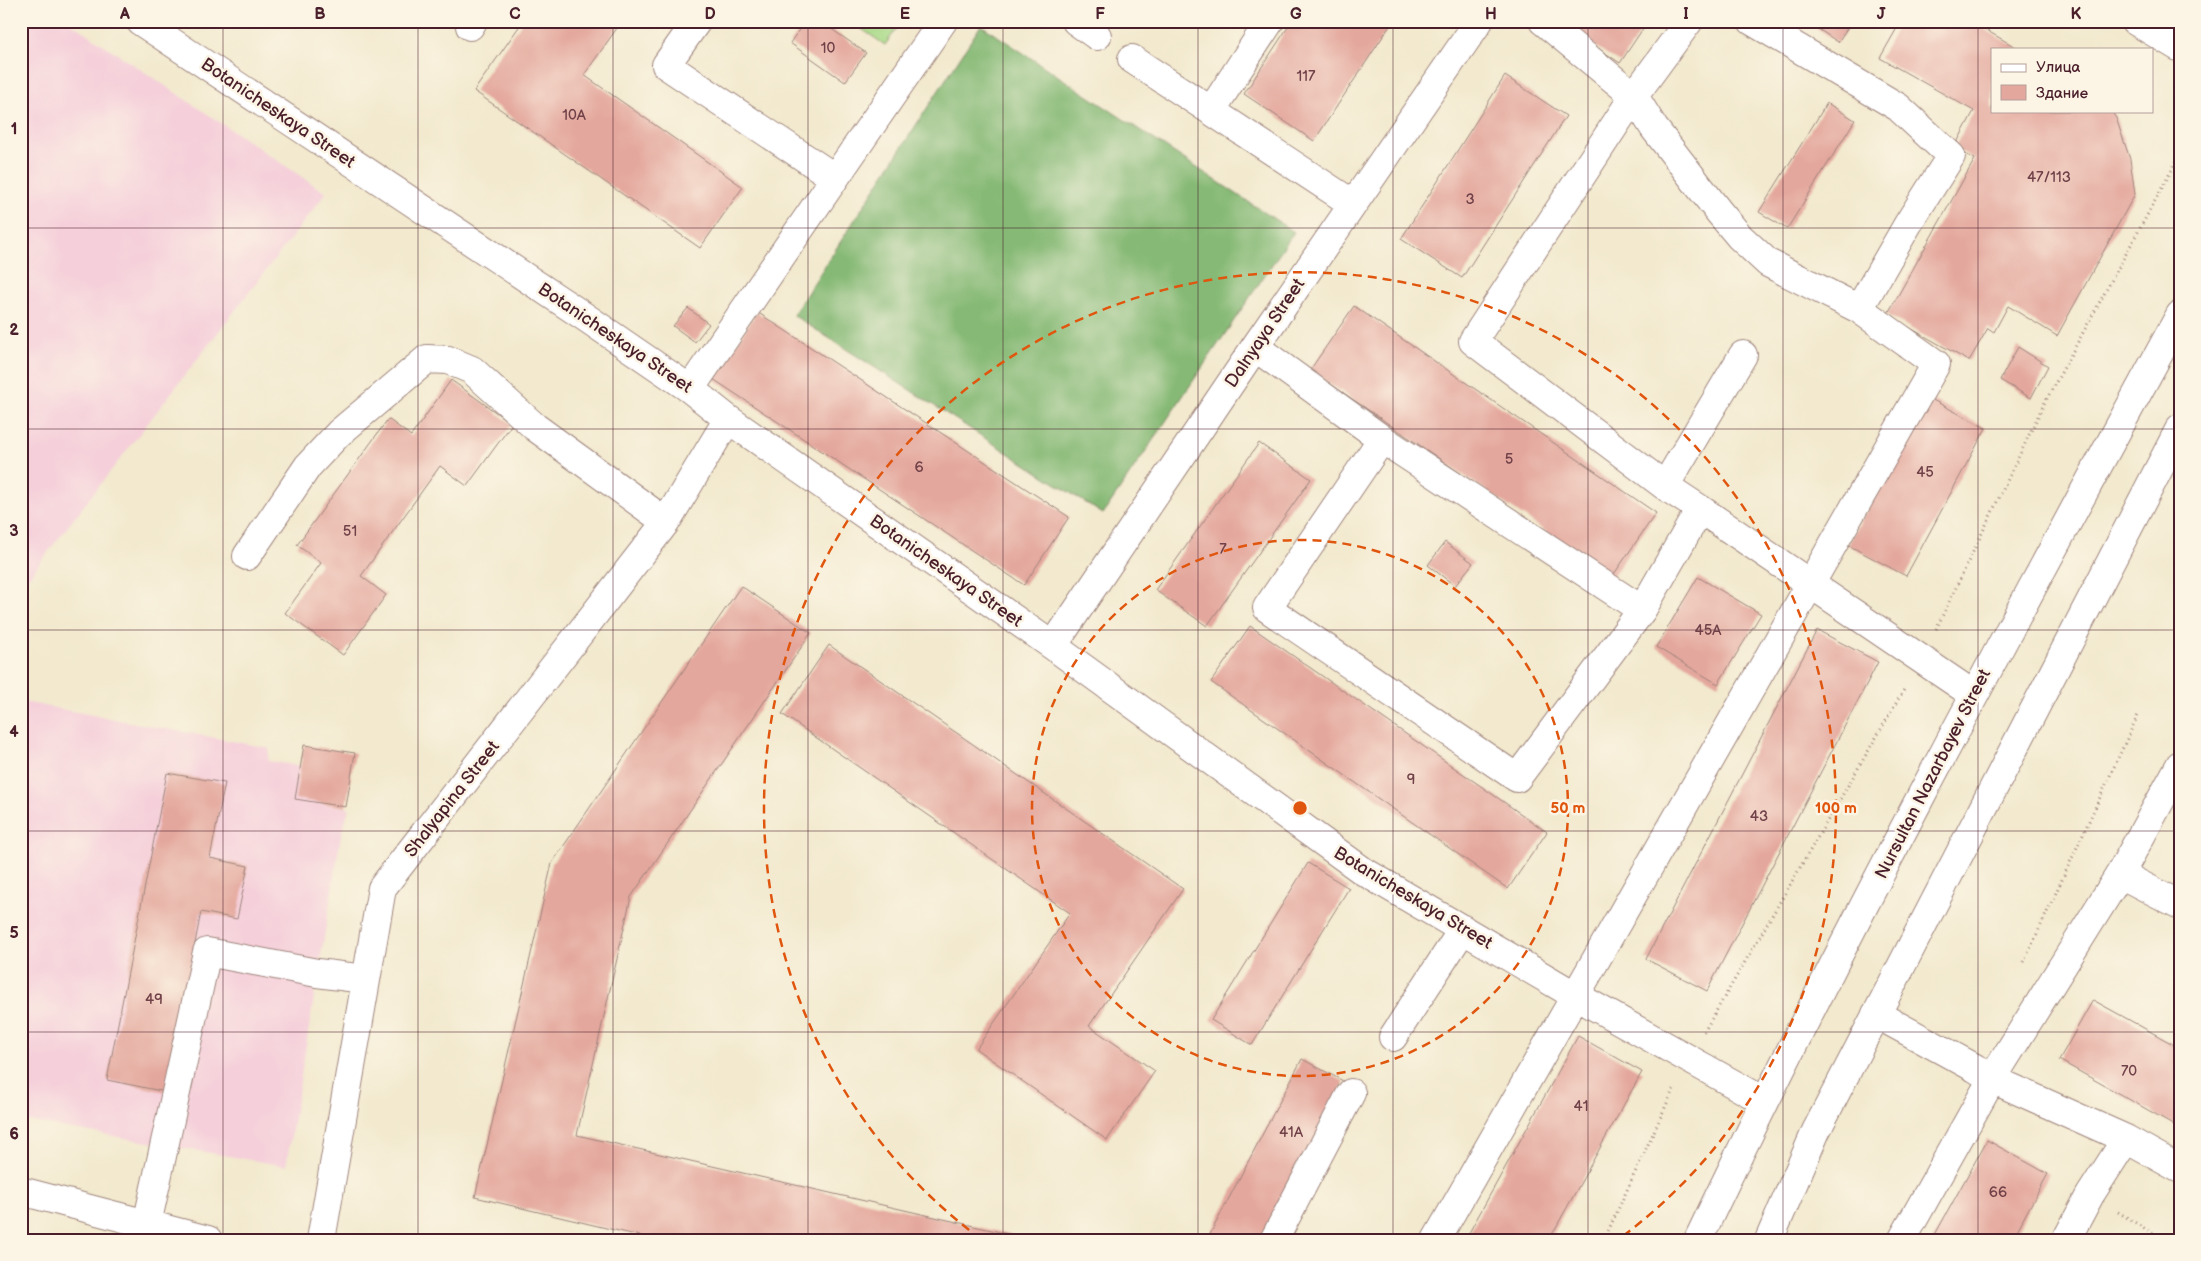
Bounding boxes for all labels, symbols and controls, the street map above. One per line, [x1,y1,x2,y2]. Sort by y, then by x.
text: A [119,5,130,24]
text: B [314,5,326,24]
text: C [509,5,521,24]
text: D [704,5,716,24]
text: E [900,5,910,24]
text: F [1095,5,1105,24]
text: G [1290,5,1302,24]
text: H [1485,5,1497,24]
text: I [1683,5,1689,24]
text: J [1877,5,1886,24]
text: K [2071,5,2082,24]
house number: 10 [821,39,835,58]
legend [1991,48,2154,112]
street label: Botanicheskaya Street [197,54,359,173]
text: Улица [2036,58,2081,77]
house number: 117 [1297,67,1316,86]
text: Здание [2036,84,2088,103]
house number: 10А [562,106,587,125]
text: 1 [11,120,17,139]
house number: 47/113 [2027,168,2071,187]
house number: 3 [1465,190,1475,209]
street label: Dalnyaya Street [1221,274,1309,391]
street label: Botanicheskaya Street [534,279,696,398]
text: 2 [9,321,19,340]
house number: 5 [1505,450,1513,469]
house number: 6 [914,458,924,477]
house number: 45 [1916,463,1934,482]
street label: Botanicheskaya Street [866,510,1027,632]
text: 3 [9,522,19,541]
house number: 51 [343,522,357,541]
house number: 7 [1219,540,1227,559]
house number: 45А [1695,621,1722,640]
street label: Nursultan Nazarbayev Street [1871,665,1995,882]
text: 4 [9,723,19,742]
street label: Shalyapina Street [400,736,504,861]
house number: 9 [1407,770,1415,789]
centre of rings [1291,799,1309,817]
text: 50 m [1551,799,1586,818]
text: 100 m [1815,799,1857,818]
house number: 43 [1750,807,1768,826]
street label: Botanicheskaya Street [1330,842,1497,954]
text: 5 [9,924,19,943]
house number: 49 [145,990,163,1009]
house number: 70 [2121,1062,2137,1081]
house number: 41 [1574,1097,1588,1116]
house number: 41А [1279,1123,1304,1142]
text: 6 [9,1125,19,1144]
house number: 66 [1989,1183,2007,1202]

